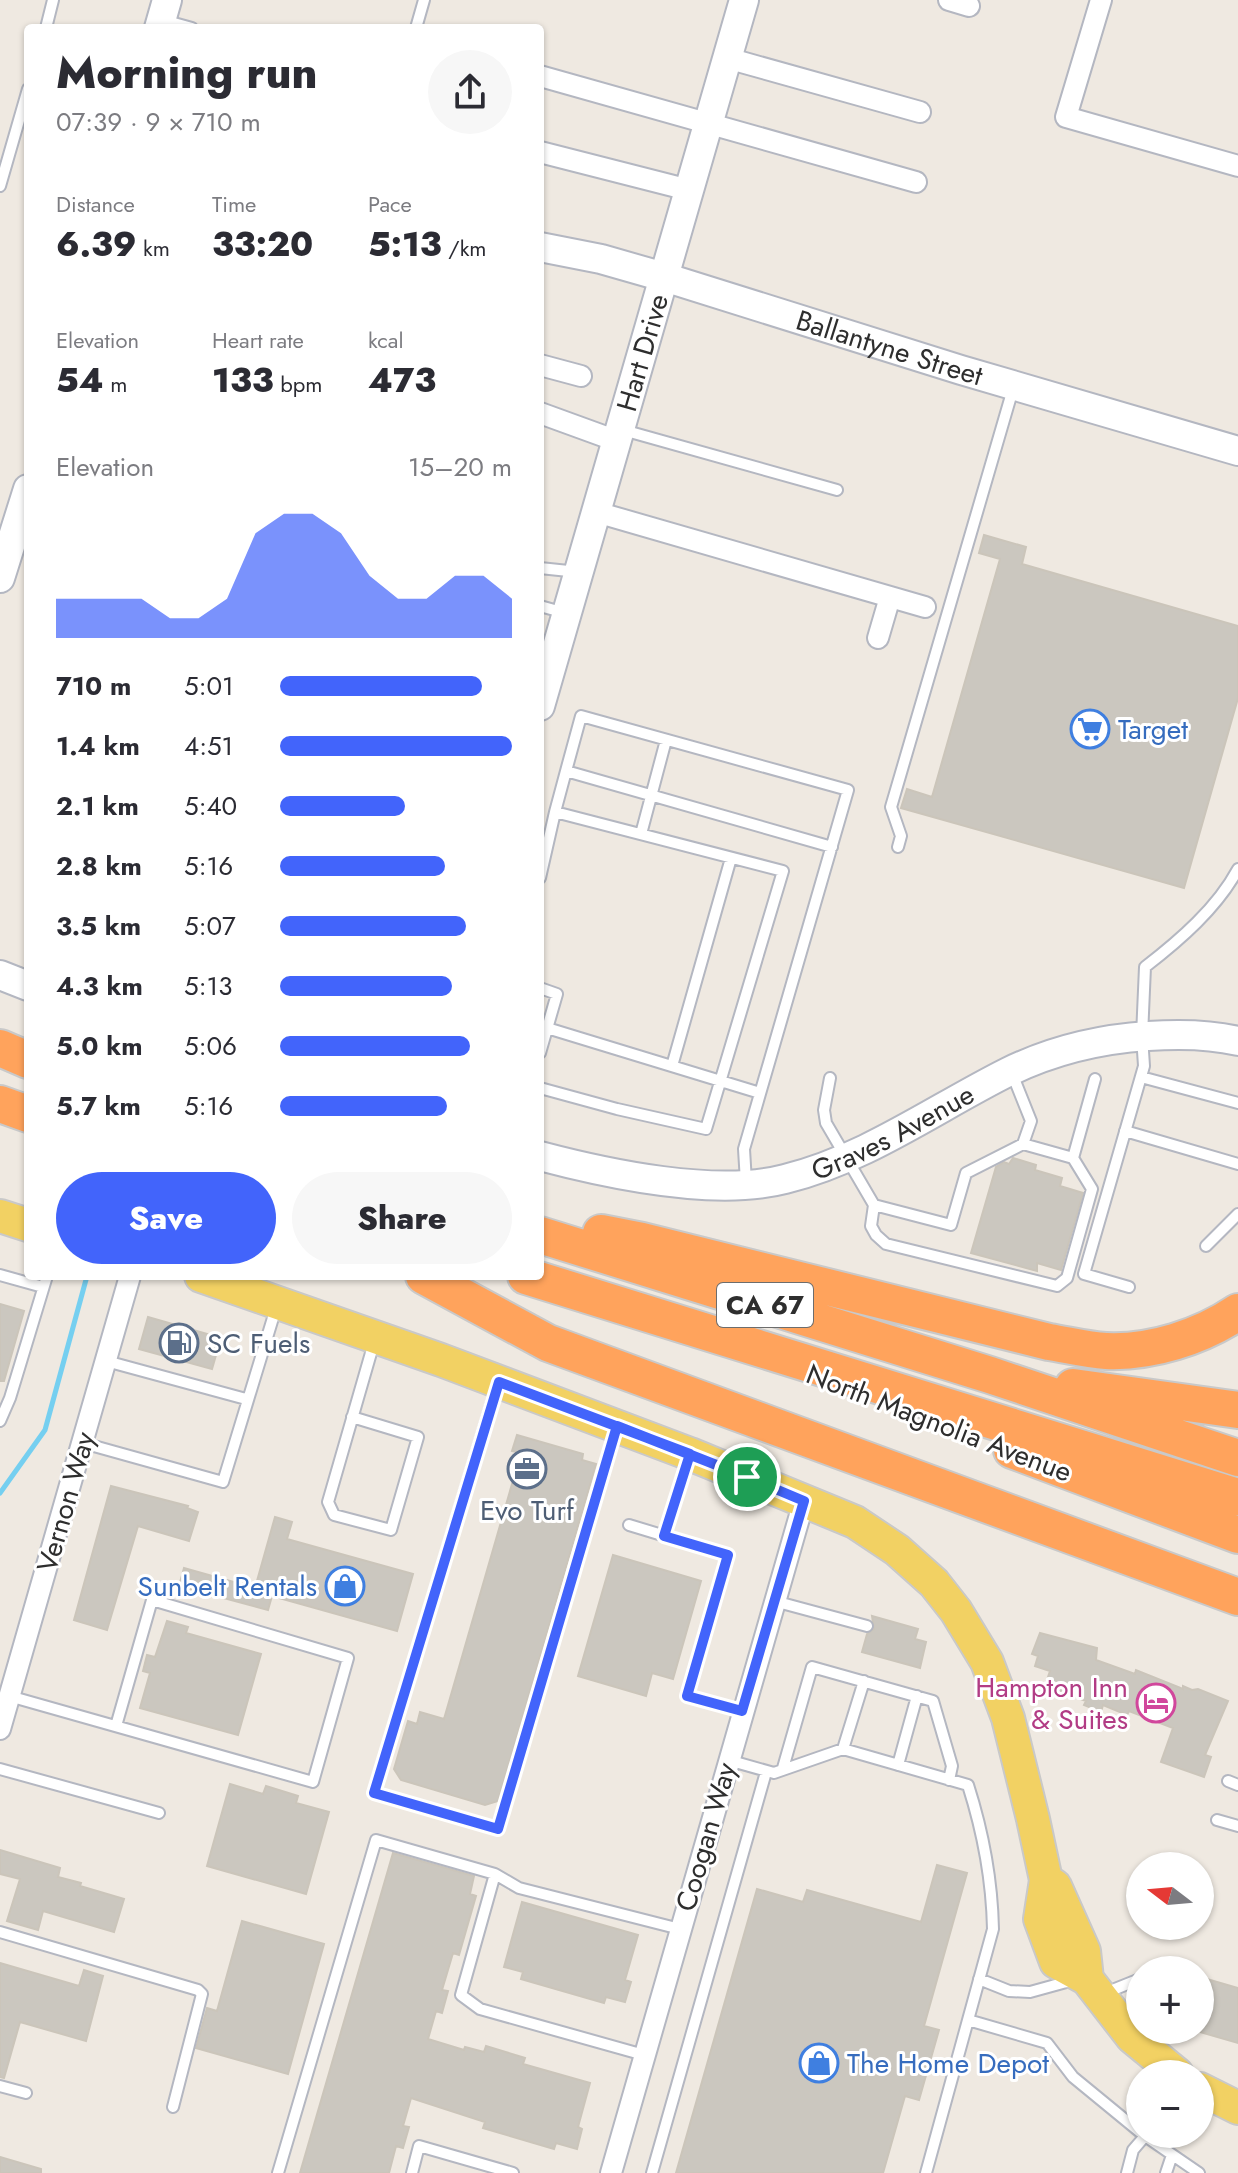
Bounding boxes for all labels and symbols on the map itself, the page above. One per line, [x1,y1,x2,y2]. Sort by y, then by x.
street label: Hart Drive [606,289,679,416]
street label: Ballantyne Street [791,299,988,396]
supermarket icon: Target [1069,708,1111,750]
place label: Target [1118,709,1188,750]
street label: Graves Avenue [806,1073,981,1190]
road number: CA 67 [717,1283,813,1327]
fuel station icon: SC Fuels [158,1322,200,1364]
place label: SC Fuels [207,1323,310,1364]
street label: North Magnolia Avenue [800,1353,1078,1493]
street label: Vernon Way [26,1427,106,1577]
pin [713,1443,781,1511]
office icon: Evo Turf [506,1448,548,1490]
place label: Evo Turf [480,1490,575,1531]
shop icon: Sunbelt Rentals [324,1565,366,1607]
place label: Sunbelt Rentals [138,1566,317,1607]
place label: Hampton Inn & Suites [975,1667,1128,1740]
hotel icon: Hampton Inn & Suites [1135,1682,1177,1724]
street label: Coogan Way [665,1757,747,1916]
north arrow [1126,1852,1214,1940]
shop icon: The Home Depot [798,2042,840,2084]
place label: The Home Depot [847,2043,1049,2084]

